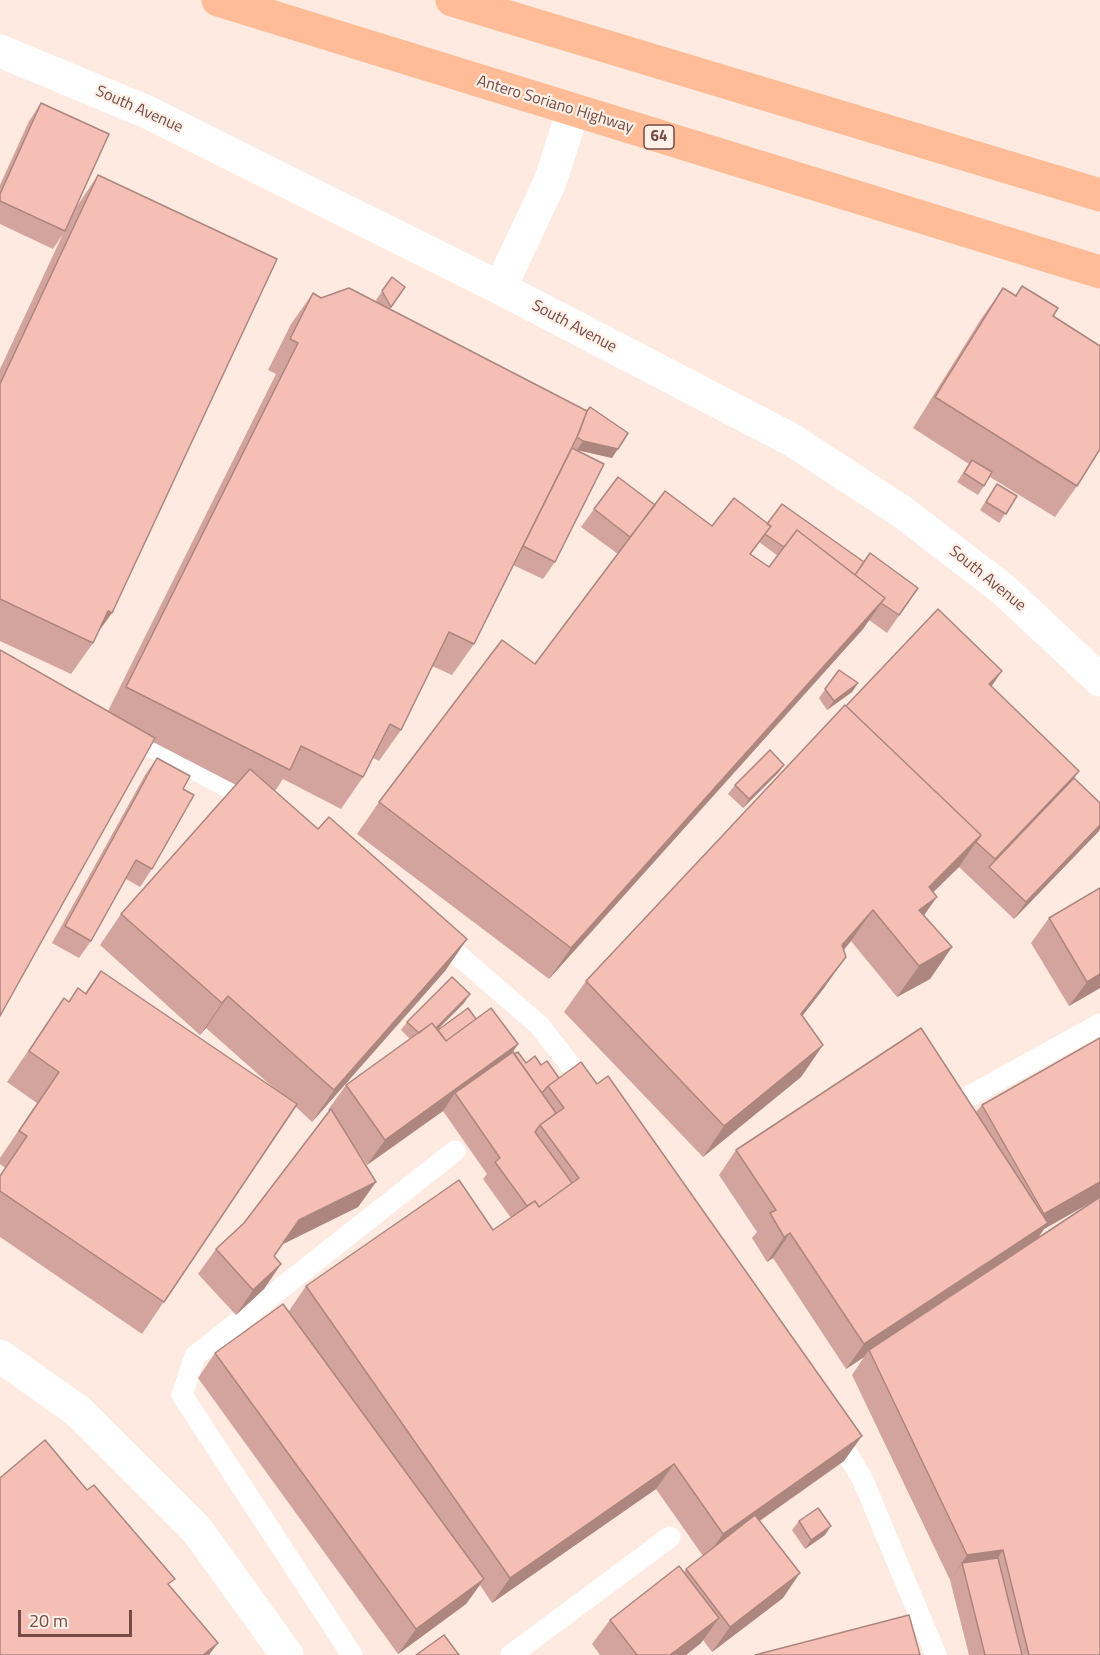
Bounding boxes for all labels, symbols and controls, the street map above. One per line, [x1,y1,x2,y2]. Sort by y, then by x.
street label: Antero Soriano Highway [474,72,636,138]
street label: South Avenue [92,82,186,138]
road number: 64 [644,125,674,149]
street label: South Avenue [528,297,620,357]
street label: South Avenue [945,542,1029,616]
scale bar [21,1598,135,1636]
text: 20 m [29,1607,68,1634]

